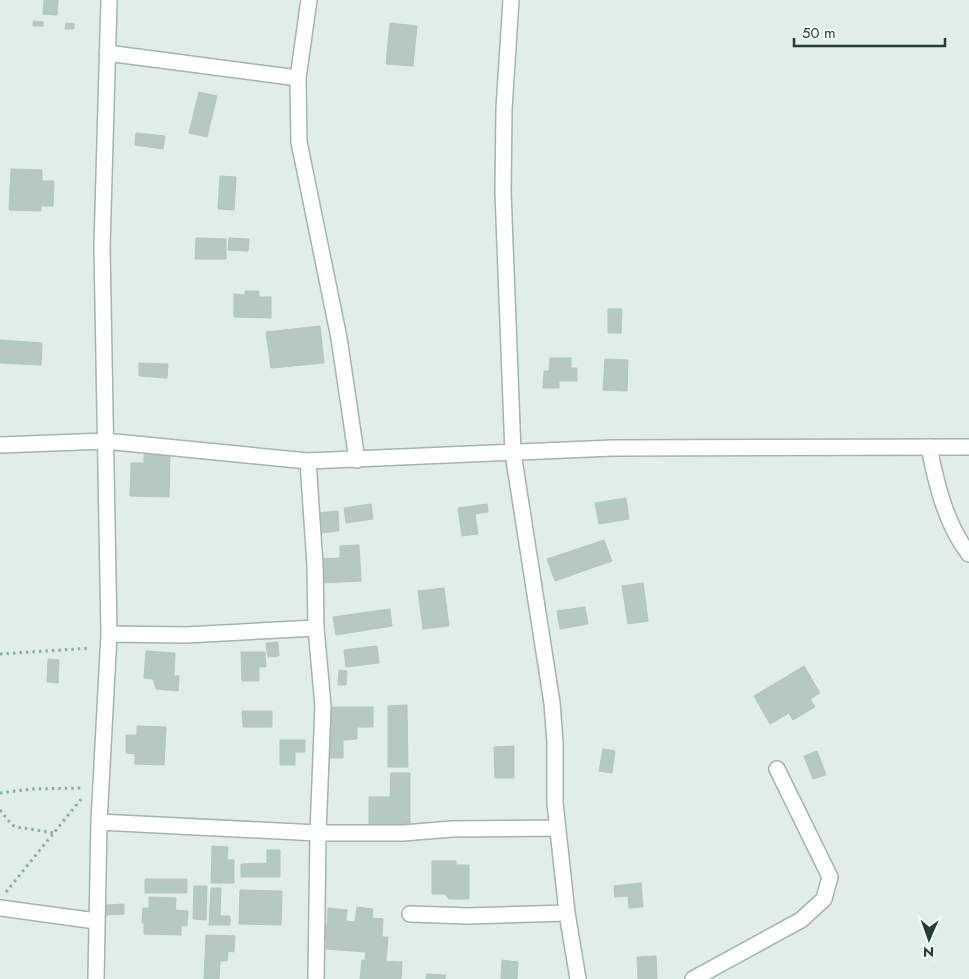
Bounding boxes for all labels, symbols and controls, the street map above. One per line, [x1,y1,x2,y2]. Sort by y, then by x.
scale bar [794,15,945,47]
text: 50 m [802,22,836,44]
north arrow [904,914,954,964]
text: N [923,942,934,962]

